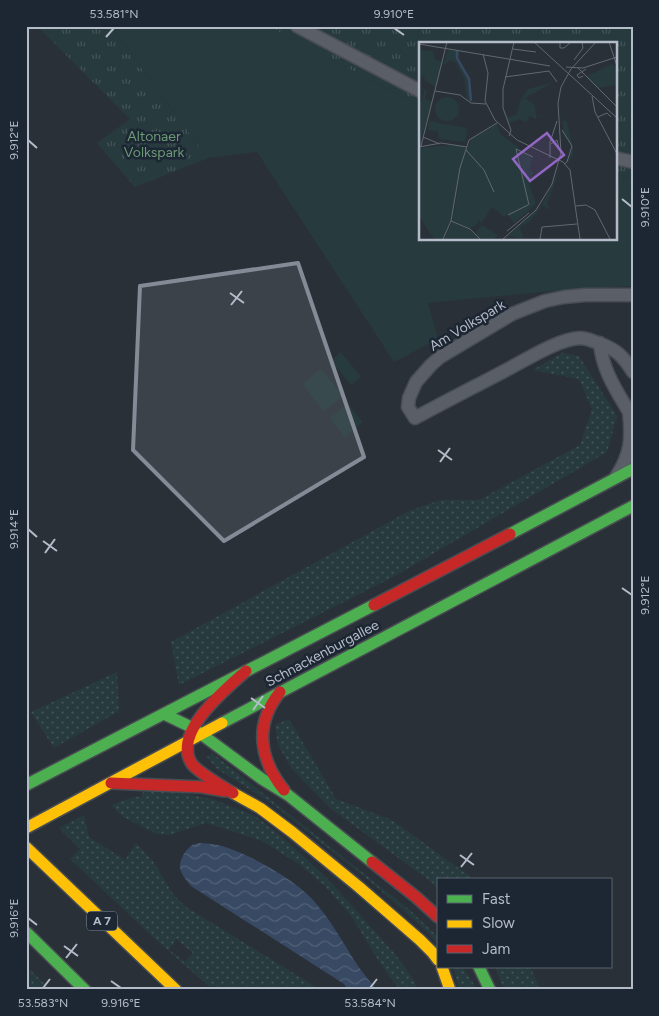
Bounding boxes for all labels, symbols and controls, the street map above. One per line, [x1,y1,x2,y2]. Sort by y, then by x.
text: 53.581°N [90,7,138,21]
text: 9.910°E [374,7,414,21]
inset map [419,42,616,240]
text: 9.912°E [7,120,21,160]
park label: Altonaer Volkspark [124,128,185,161]
text: 9.910°E [638,187,652,227]
street label: Am Volkspark [426,296,508,355]
text: 9.914°E [7,509,21,549]
text: 9.912°E [638,575,652,615]
street label: Schnackenburgallee [263,616,382,691]
legend [437,878,612,968]
text: Fast [482,890,511,908]
text: 9.916°E [7,898,21,938]
road number: A 7 [87,911,117,930]
text: Slow [482,914,515,932]
text: Jam [482,940,510,958]
text: 53.583°N [18,996,68,1010]
text: 9.916°E [101,996,141,1010]
text: 53.584°N [344,996,396,1010]

